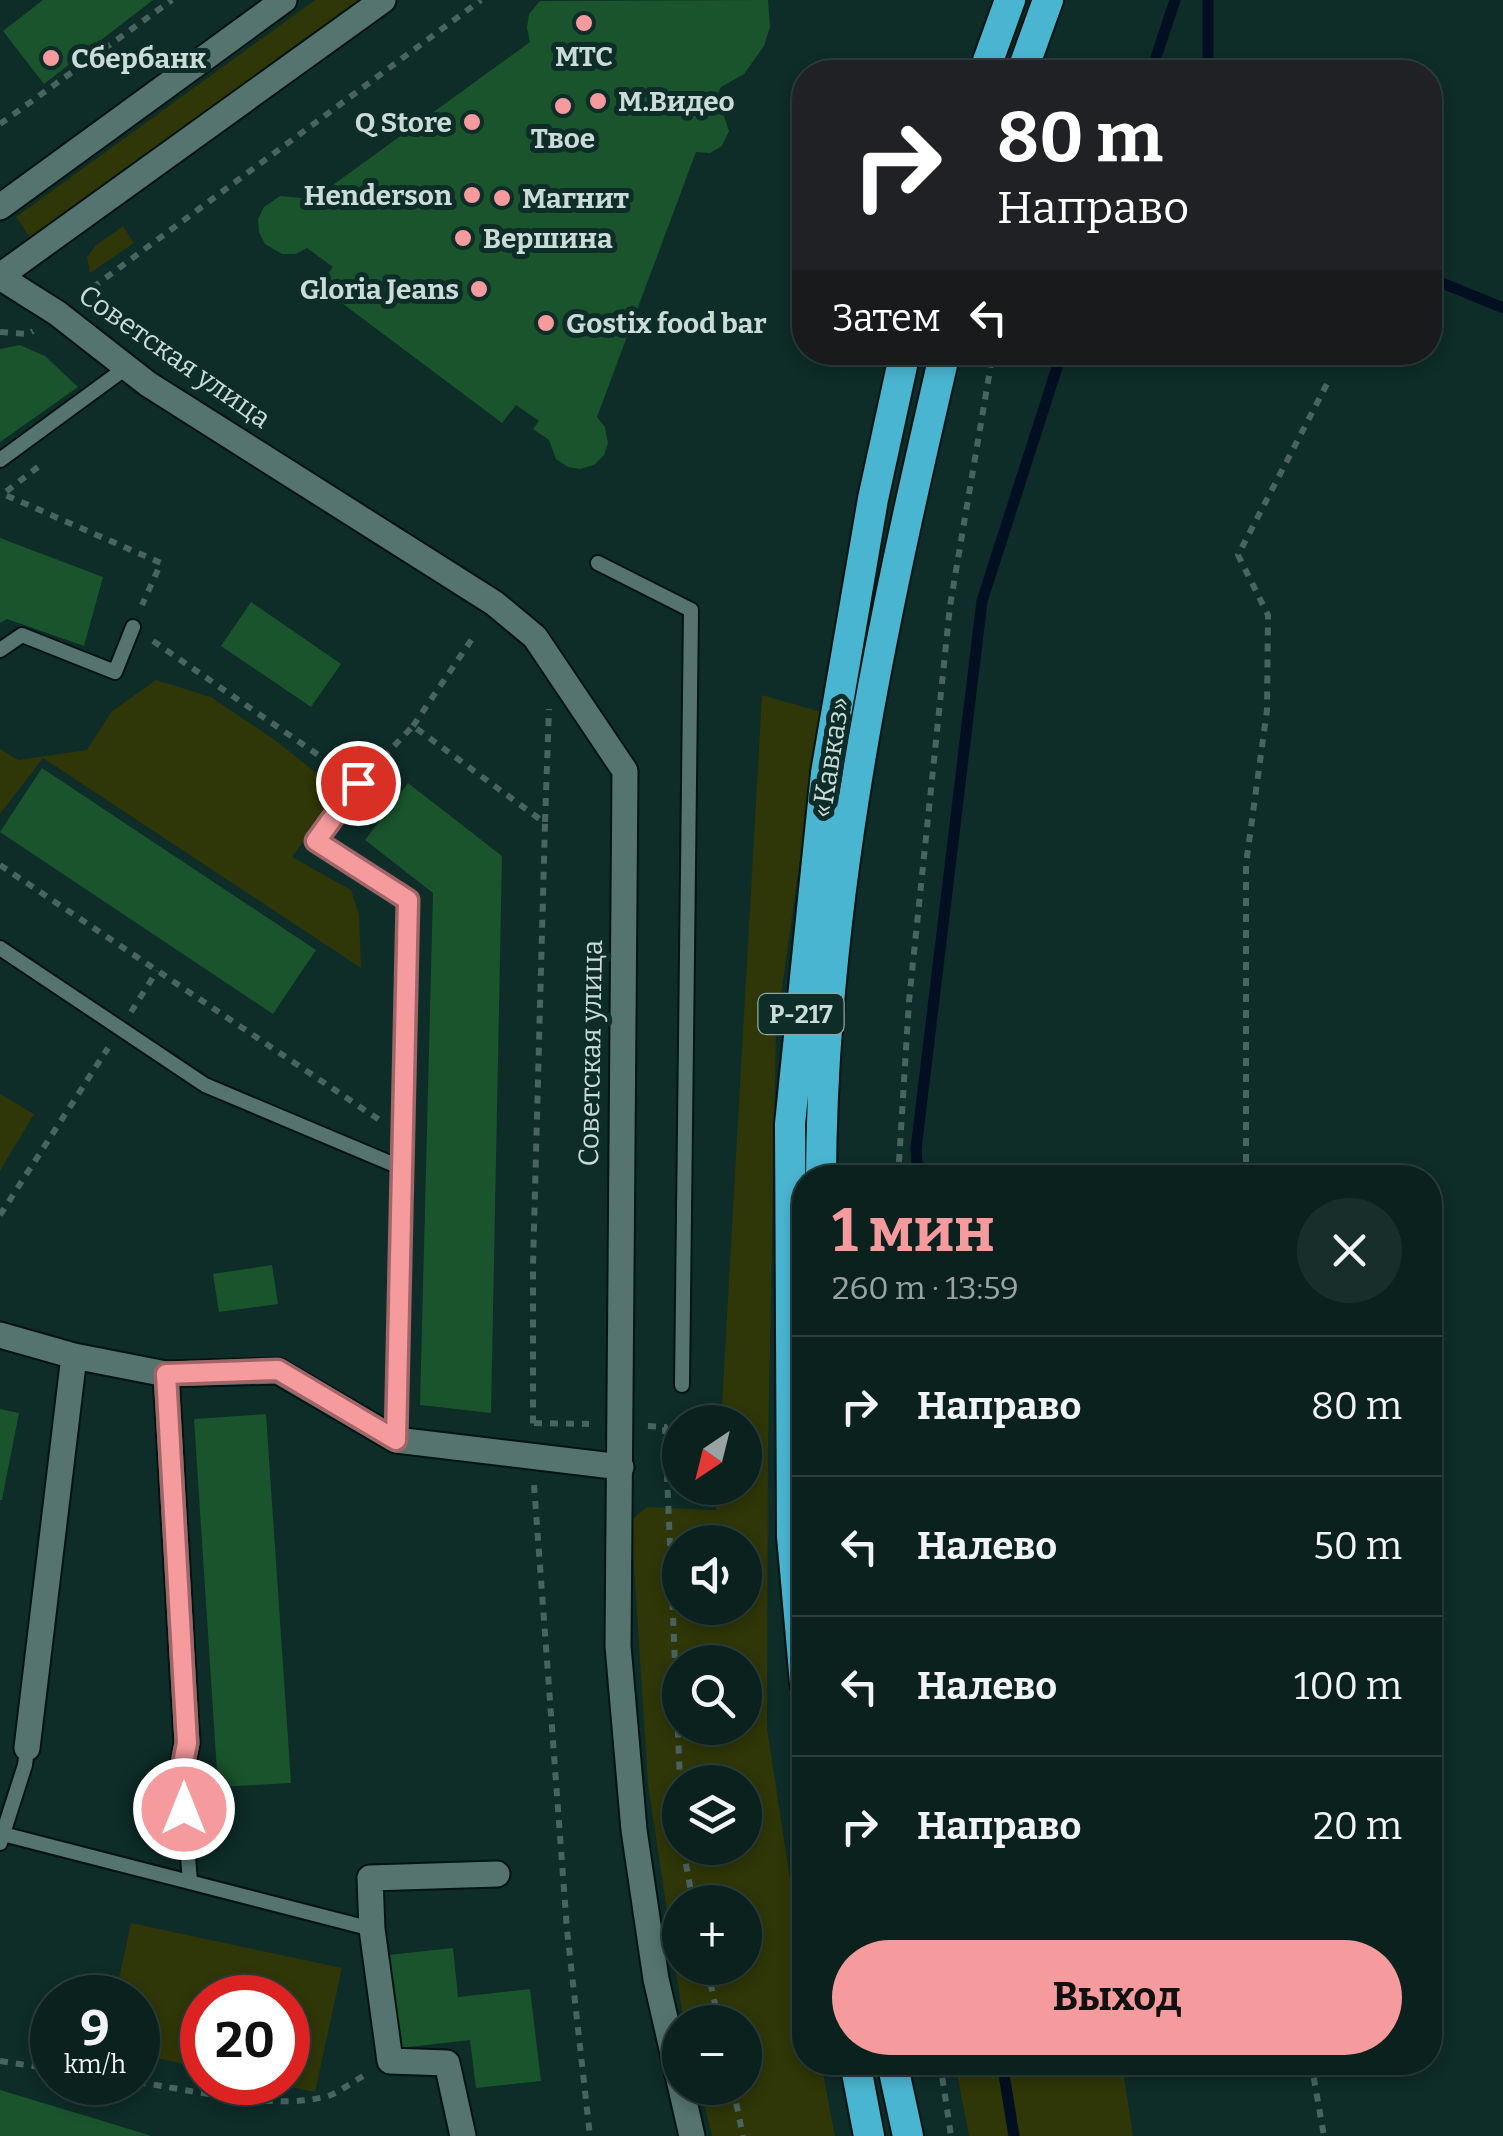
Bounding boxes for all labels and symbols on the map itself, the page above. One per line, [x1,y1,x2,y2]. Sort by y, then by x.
marker: МТС [573,12,595,34]
place label: МТС [555,40,613,73]
place label: Сбербанк [71,42,206,75]
marker: Сбербанк [40,47,62,69]
place label: М.Видео [618,85,735,118]
marker: М.Видео [587,90,609,112]
marker: Твое [552,95,574,117]
place label: Q Store [355,106,452,139]
marker: Q Store [461,111,483,133]
place label: Твое [531,122,595,155]
place label: Henderson [304,179,452,212]
place label: Магнит [522,182,629,215]
marker: Henderson [461,184,483,206]
marker: Магнит [491,187,513,209]
place label: Вершина [483,222,613,255]
marker: Вершина [452,227,474,249]
place label: Gloria Jeans [300,273,459,306]
street label: Советская улица [72,278,277,435]
marker: Gloria Jeans [468,278,490,300]
place label: Gostix food bar [566,307,767,340]
marker: Gostix food bar [535,312,557,334]
street label: «Кавказ» [805,694,856,820]
pin [316,741,401,826]
street label: Советская улица [572,939,609,1167]
road number: Р-217 [758,994,844,1034]
north arrow [662,1405,762,1505]
position arrow [132,1757,236,1861]
speed limit sign: 20 [180,1975,310,2105]

